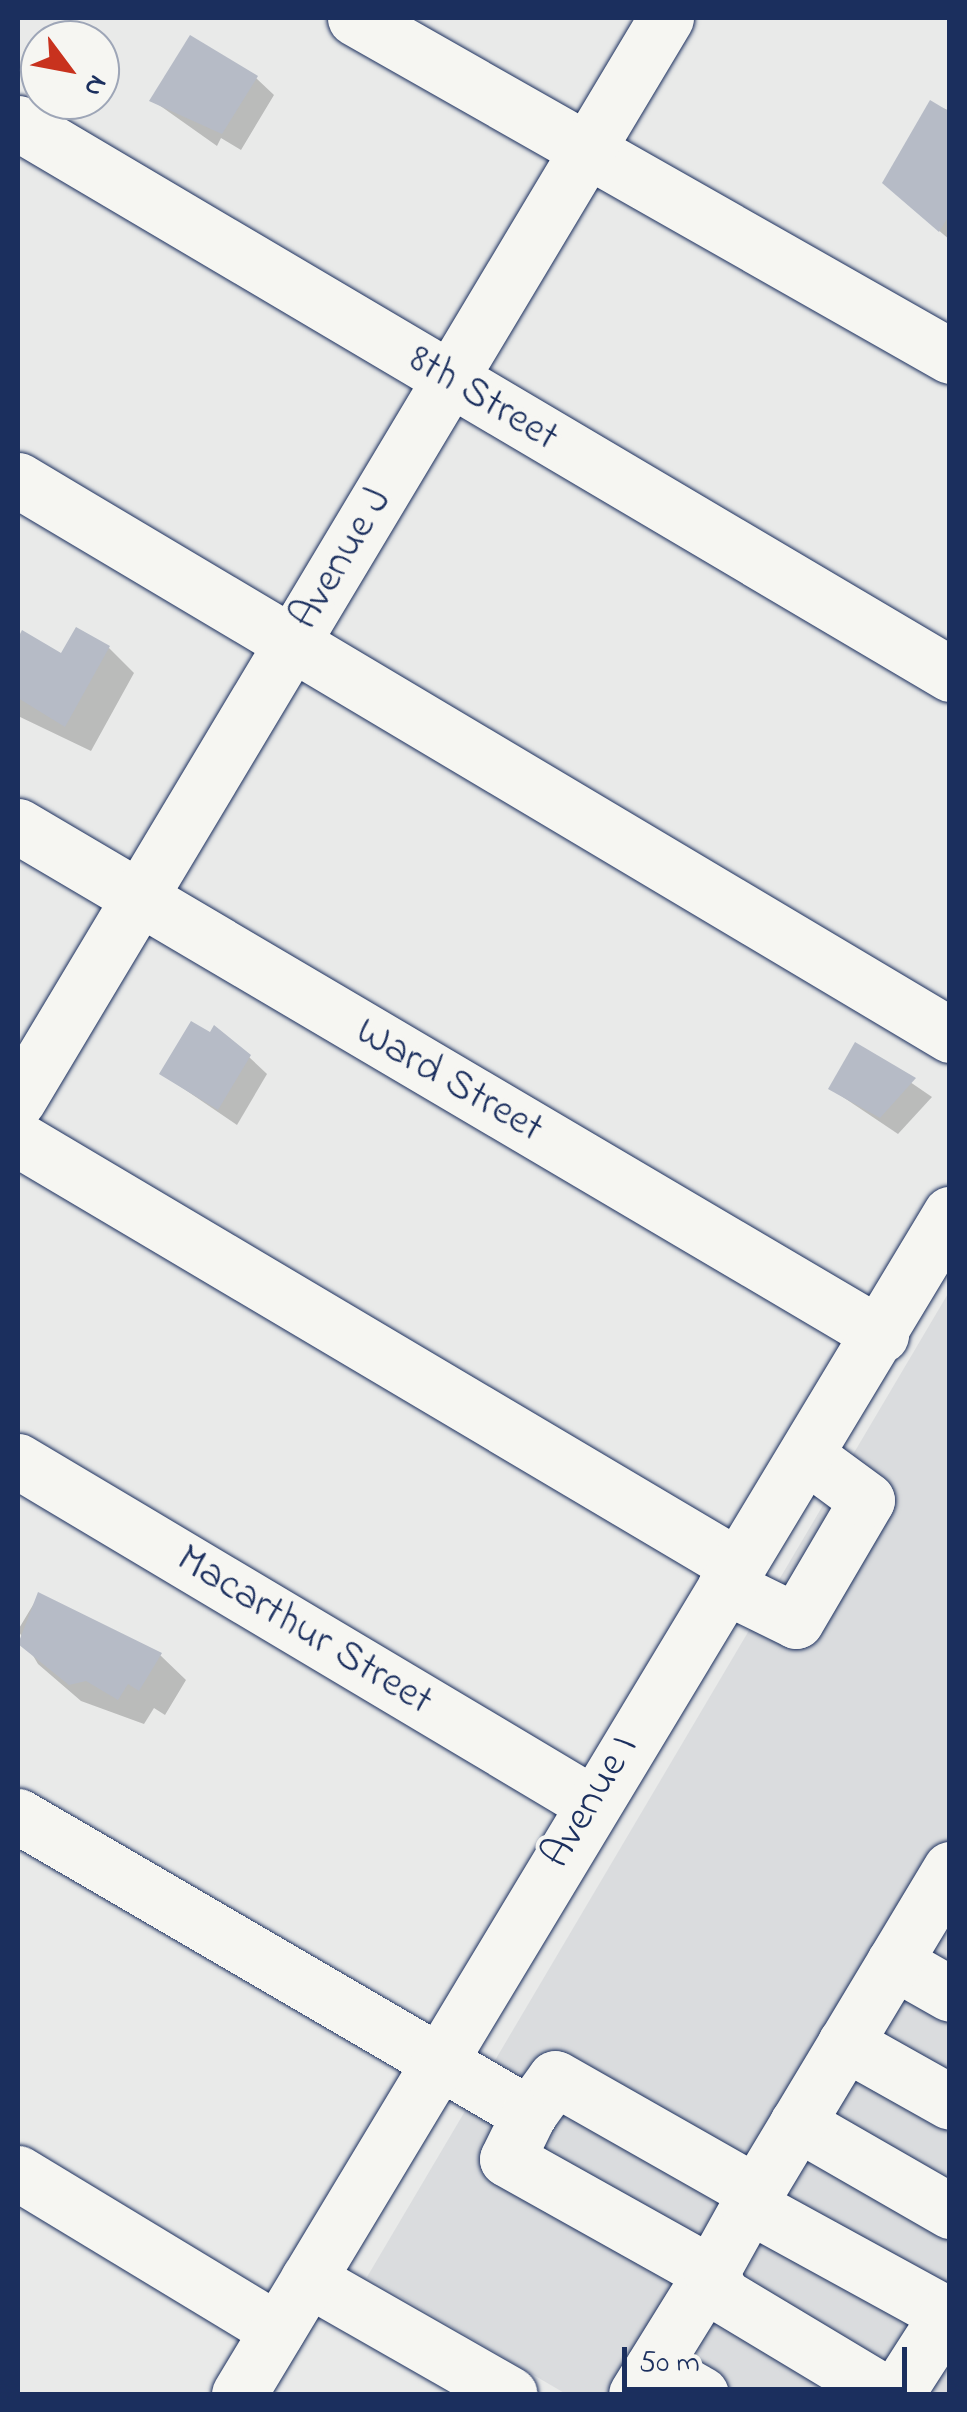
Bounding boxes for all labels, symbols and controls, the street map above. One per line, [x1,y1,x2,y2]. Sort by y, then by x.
north arrow [20,20,120,120]
text: N [72,66,117,104]
street label: 8th Street [399,335,567,463]
street label: Avenue J [280,479,404,639]
street label: Ward Street [346,1007,552,1155]
street label: Macarthur Street [167,1535,441,1727]
street label: Avenue I [532,1726,650,1878]
scale bar [627,2327,912,2389]
text: 50 m [639,2342,700,2386]

